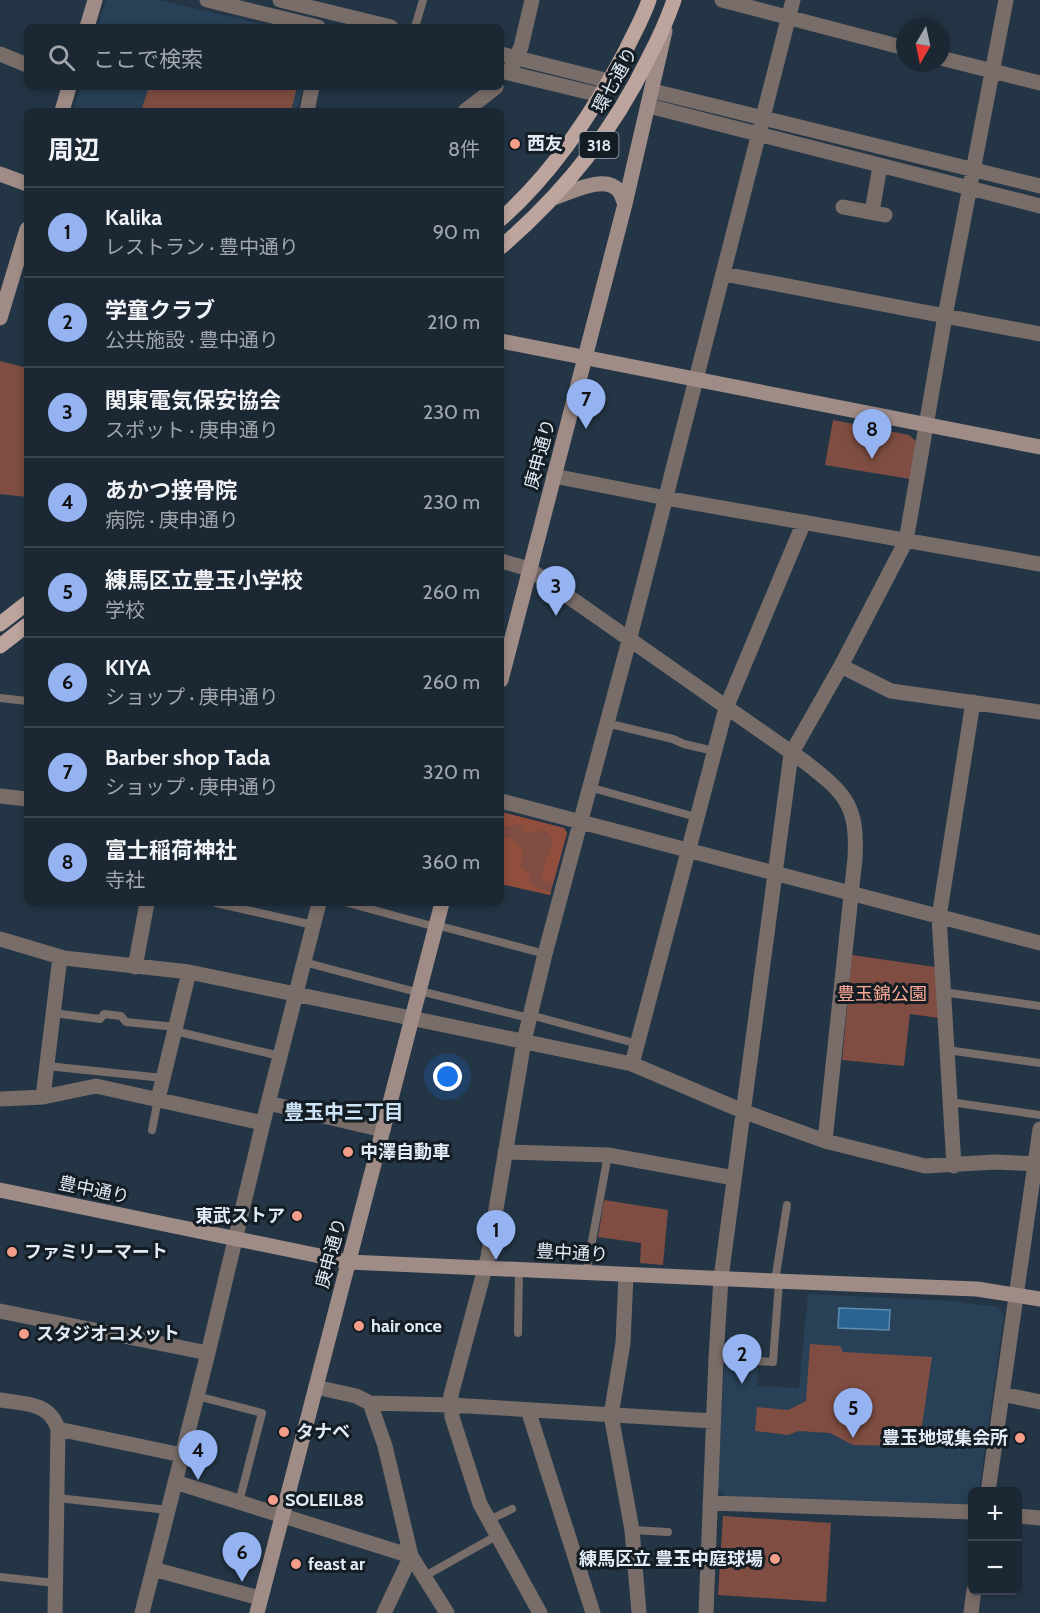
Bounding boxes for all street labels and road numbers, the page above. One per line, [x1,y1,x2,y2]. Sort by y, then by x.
street label: 環七通り [588,43,642,117]
road number: 318 [580,132,618,158]
street label: 庚申通り [520,416,560,492]
street label: 豊中通り [56,1172,132,1208]
street label: 庚申通り [311,1215,351,1291]
street label: 豊中通り [535,1240,609,1266]

